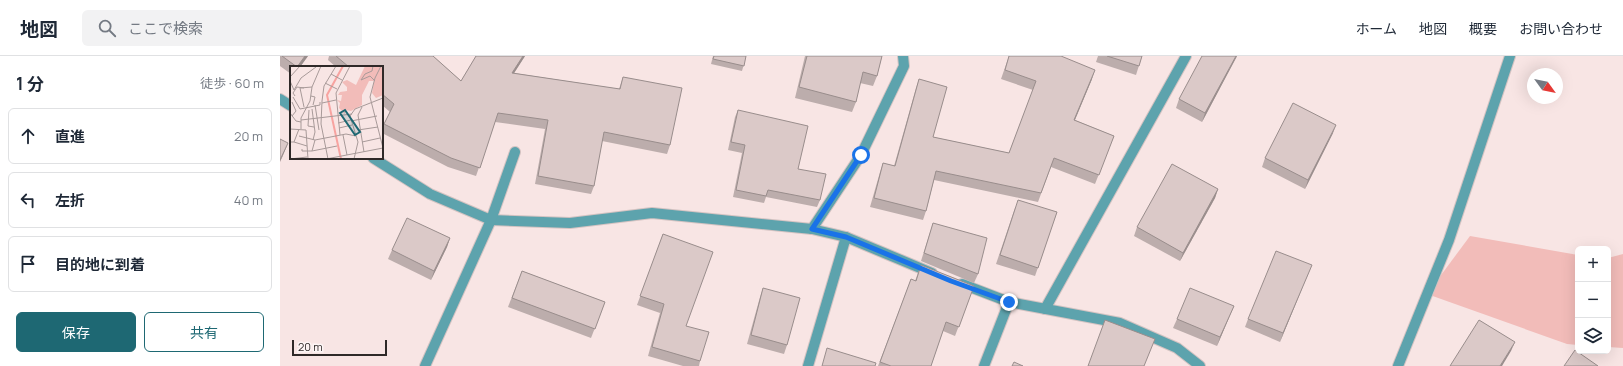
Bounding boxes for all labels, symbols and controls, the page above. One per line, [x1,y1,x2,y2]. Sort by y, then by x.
search box [82,10,362,46]
text: 地図 [20,16,58,42]
icon: search [96,17,118,39]
text: ここで検索 [128,18,203,39]
text: ホーム [1355,19,1397,38]
text: 地図 [1419,19,1447,38]
text: 概要 [1469,19,1497,38]
text: お問い合わせ [1519,19,1603,38]
inset map [290,66,383,159]
north arrow [1527,68,1563,104]
text: 1 分 [16,72,44,95]
text: 徒歩 · 60 m [200,74,264,92]
icon: ahead [17,125,39,147]
text: 直進 [55,126,85,147]
text: 20 m [234,127,263,145]
route start [852,146,870,164]
icon: left [17,189,39,211]
text: 左折 [55,190,85,211]
text: 40 m [234,191,263,209]
map controls [1575,246,1611,354]
button: + [1575,246,1611,282]
icon: arrive [17,253,39,275]
text: 目的地に到着 [55,254,145,275]
button: − [1575,282,1611,318]
route end [1000,293,1018,311]
button: 保存 [16,312,136,352]
button: 共有 [144,312,264,352]
button: layers [1575,318,1611,354]
scale bar [292,338,387,357]
text: 20 m [298,339,323,354]

